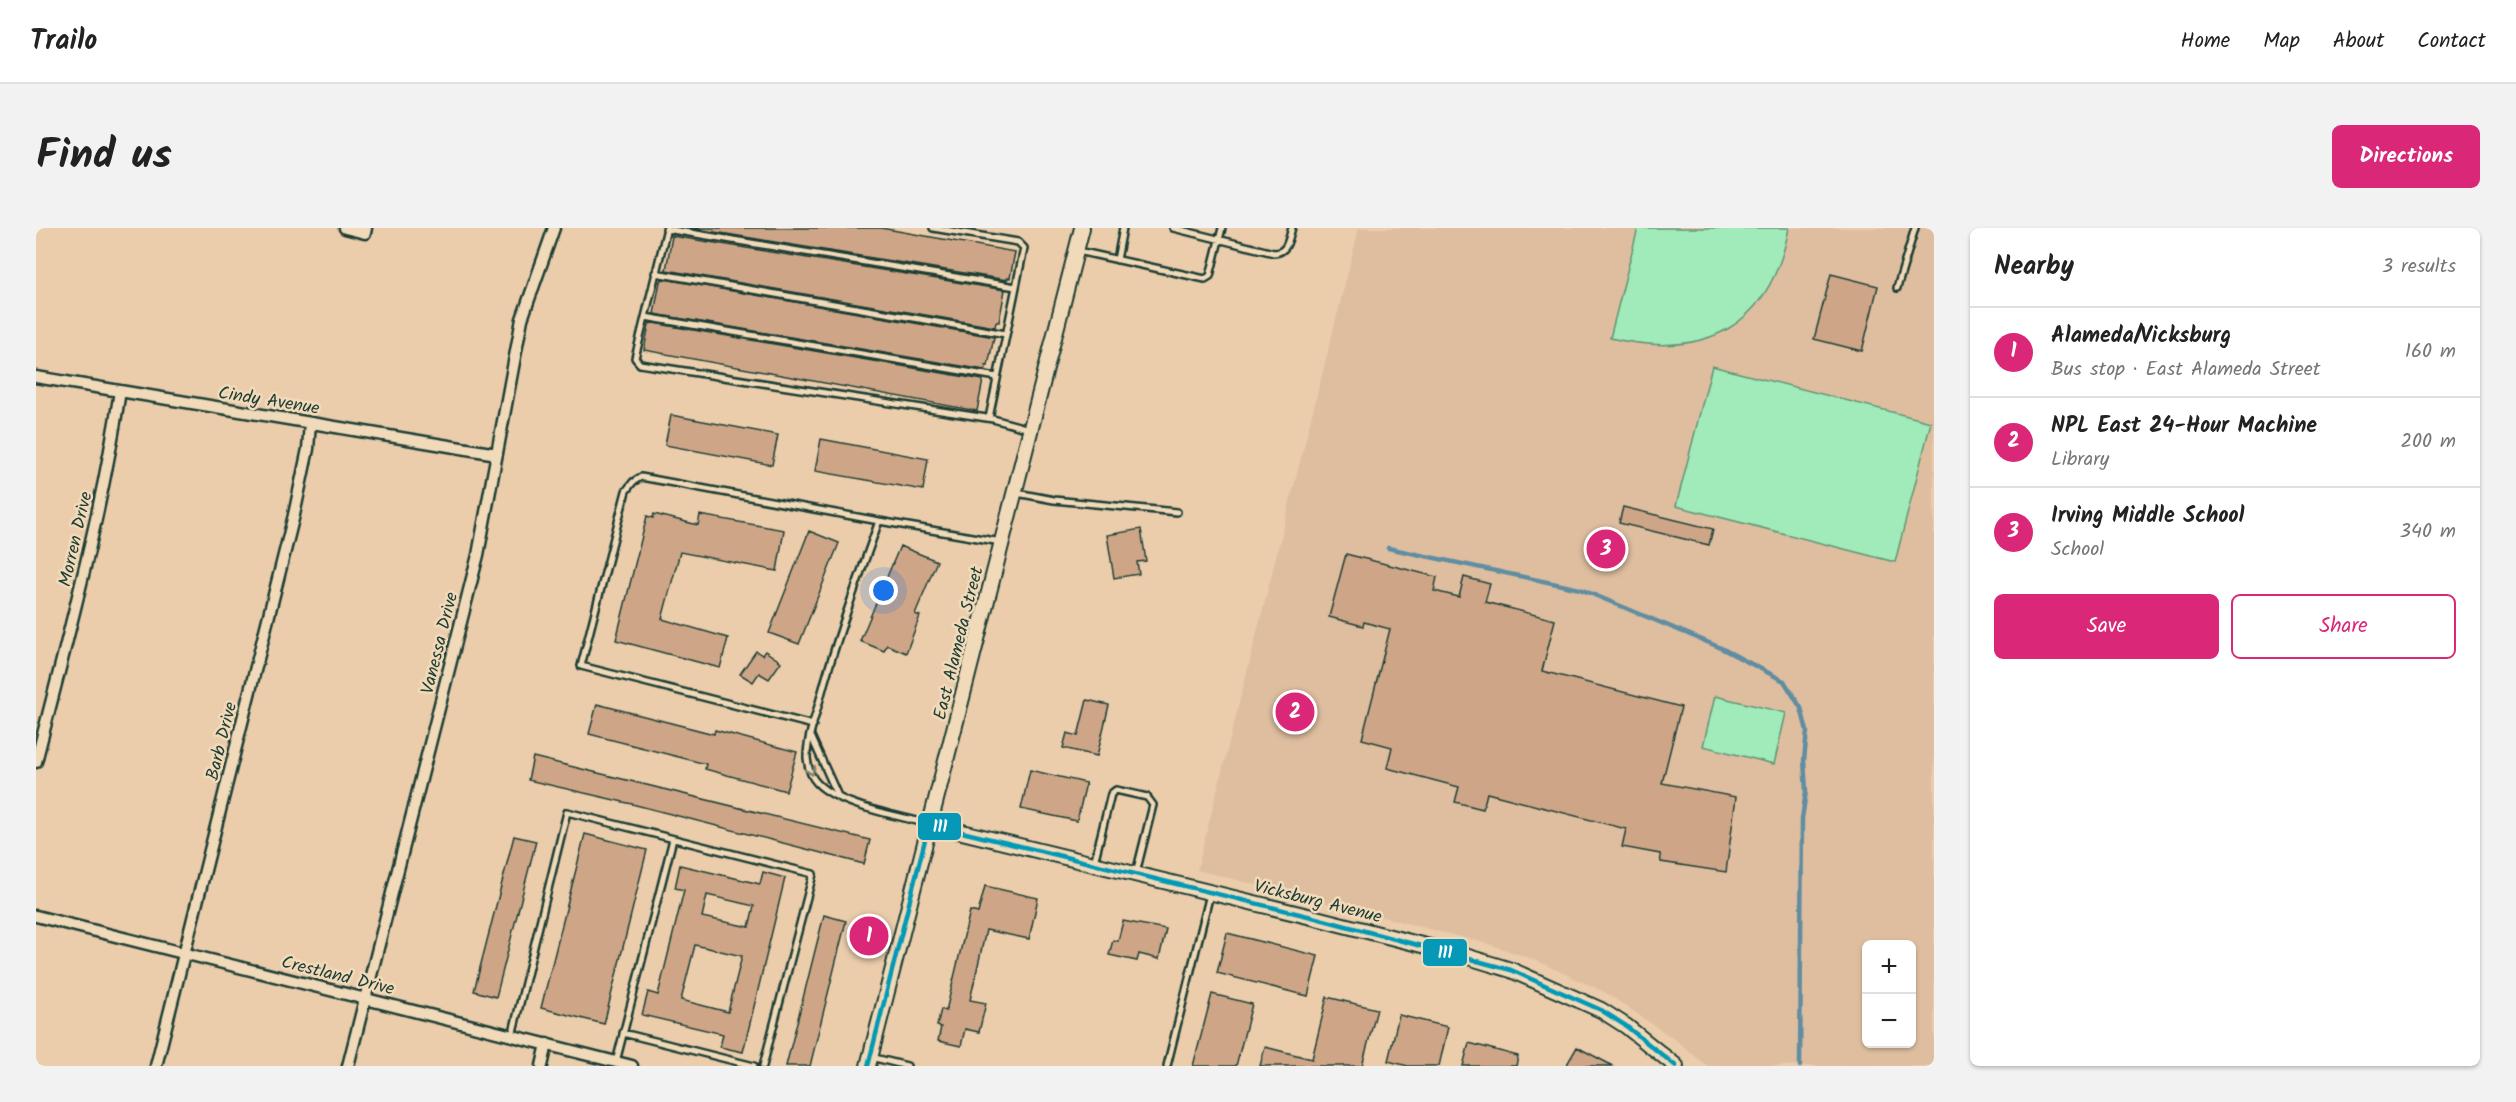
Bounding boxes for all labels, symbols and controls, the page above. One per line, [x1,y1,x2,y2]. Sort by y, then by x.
text: Trailo [30,19,97,64]
text: Home [2181,25,2230,58]
text: Map [2263,25,2300,58]
text: About [2333,25,2384,58]
text: Contact [2417,25,2486,58]
text: Find us [36,123,172,190]
button: Directions [2332,125,2480,188]
text: Nearby [1994,246,2074,288]
text: 3 results [2382,251,2456,283]
text: Alameda/Vicksburg [2051,319,2231,354]
text: 1 [2010,336,2017,368]
text: 160 m [2405,336,2456,368]
text: Bus stop · East Alameda Street [2051,354,2320,386]
street label: Cindy Avenue [216,379,322,424]
text: NPL East 24-Hour Machine [2051,409,2317,444]
text: 2 [2008,426,2019,458]
text: 200 m [2400,426,2456,458]
text: Library [2051,444,2109,476]
street label: Morren Drive [51,489,101,590]
text: Irving Middle School [2051,499,2244,534]
text: 3 [2008,516,2019,548]
text: 340 m [2400,516,2456,548]
pin: 3 [1586,526,1626,572]
text: School [2051,534,2104,566]
street label: East Alameda Street [926,563,993,723]
your location [869,576,898,605]
street label: Vanessa Drive [414,589,467,697]
button: Save [1994,594,2219,659]
button: Share [2231,594,2456,659]
pin: 2 [1276,690,1314,734]
street label: Barb Drive [199,699,246,784]
one-way arrow [804,766,817,776]
line badge: 111 [917,812,962,841]
text: 111 [933,815,947,840]
street label: Vicksburg Avenue [1251,873,1385,932]
pin: 1 [850,914,888,958]
line badge: 111 [1422,938,1468,967]
map controls [1862,940,1916,1048]
button: + [1862,940,1916,994]
text: 111 [1438,941,1452,966]
street label: Crestland Drive [278,948,397,1005]
button: − [1862,994,1916,1048]

